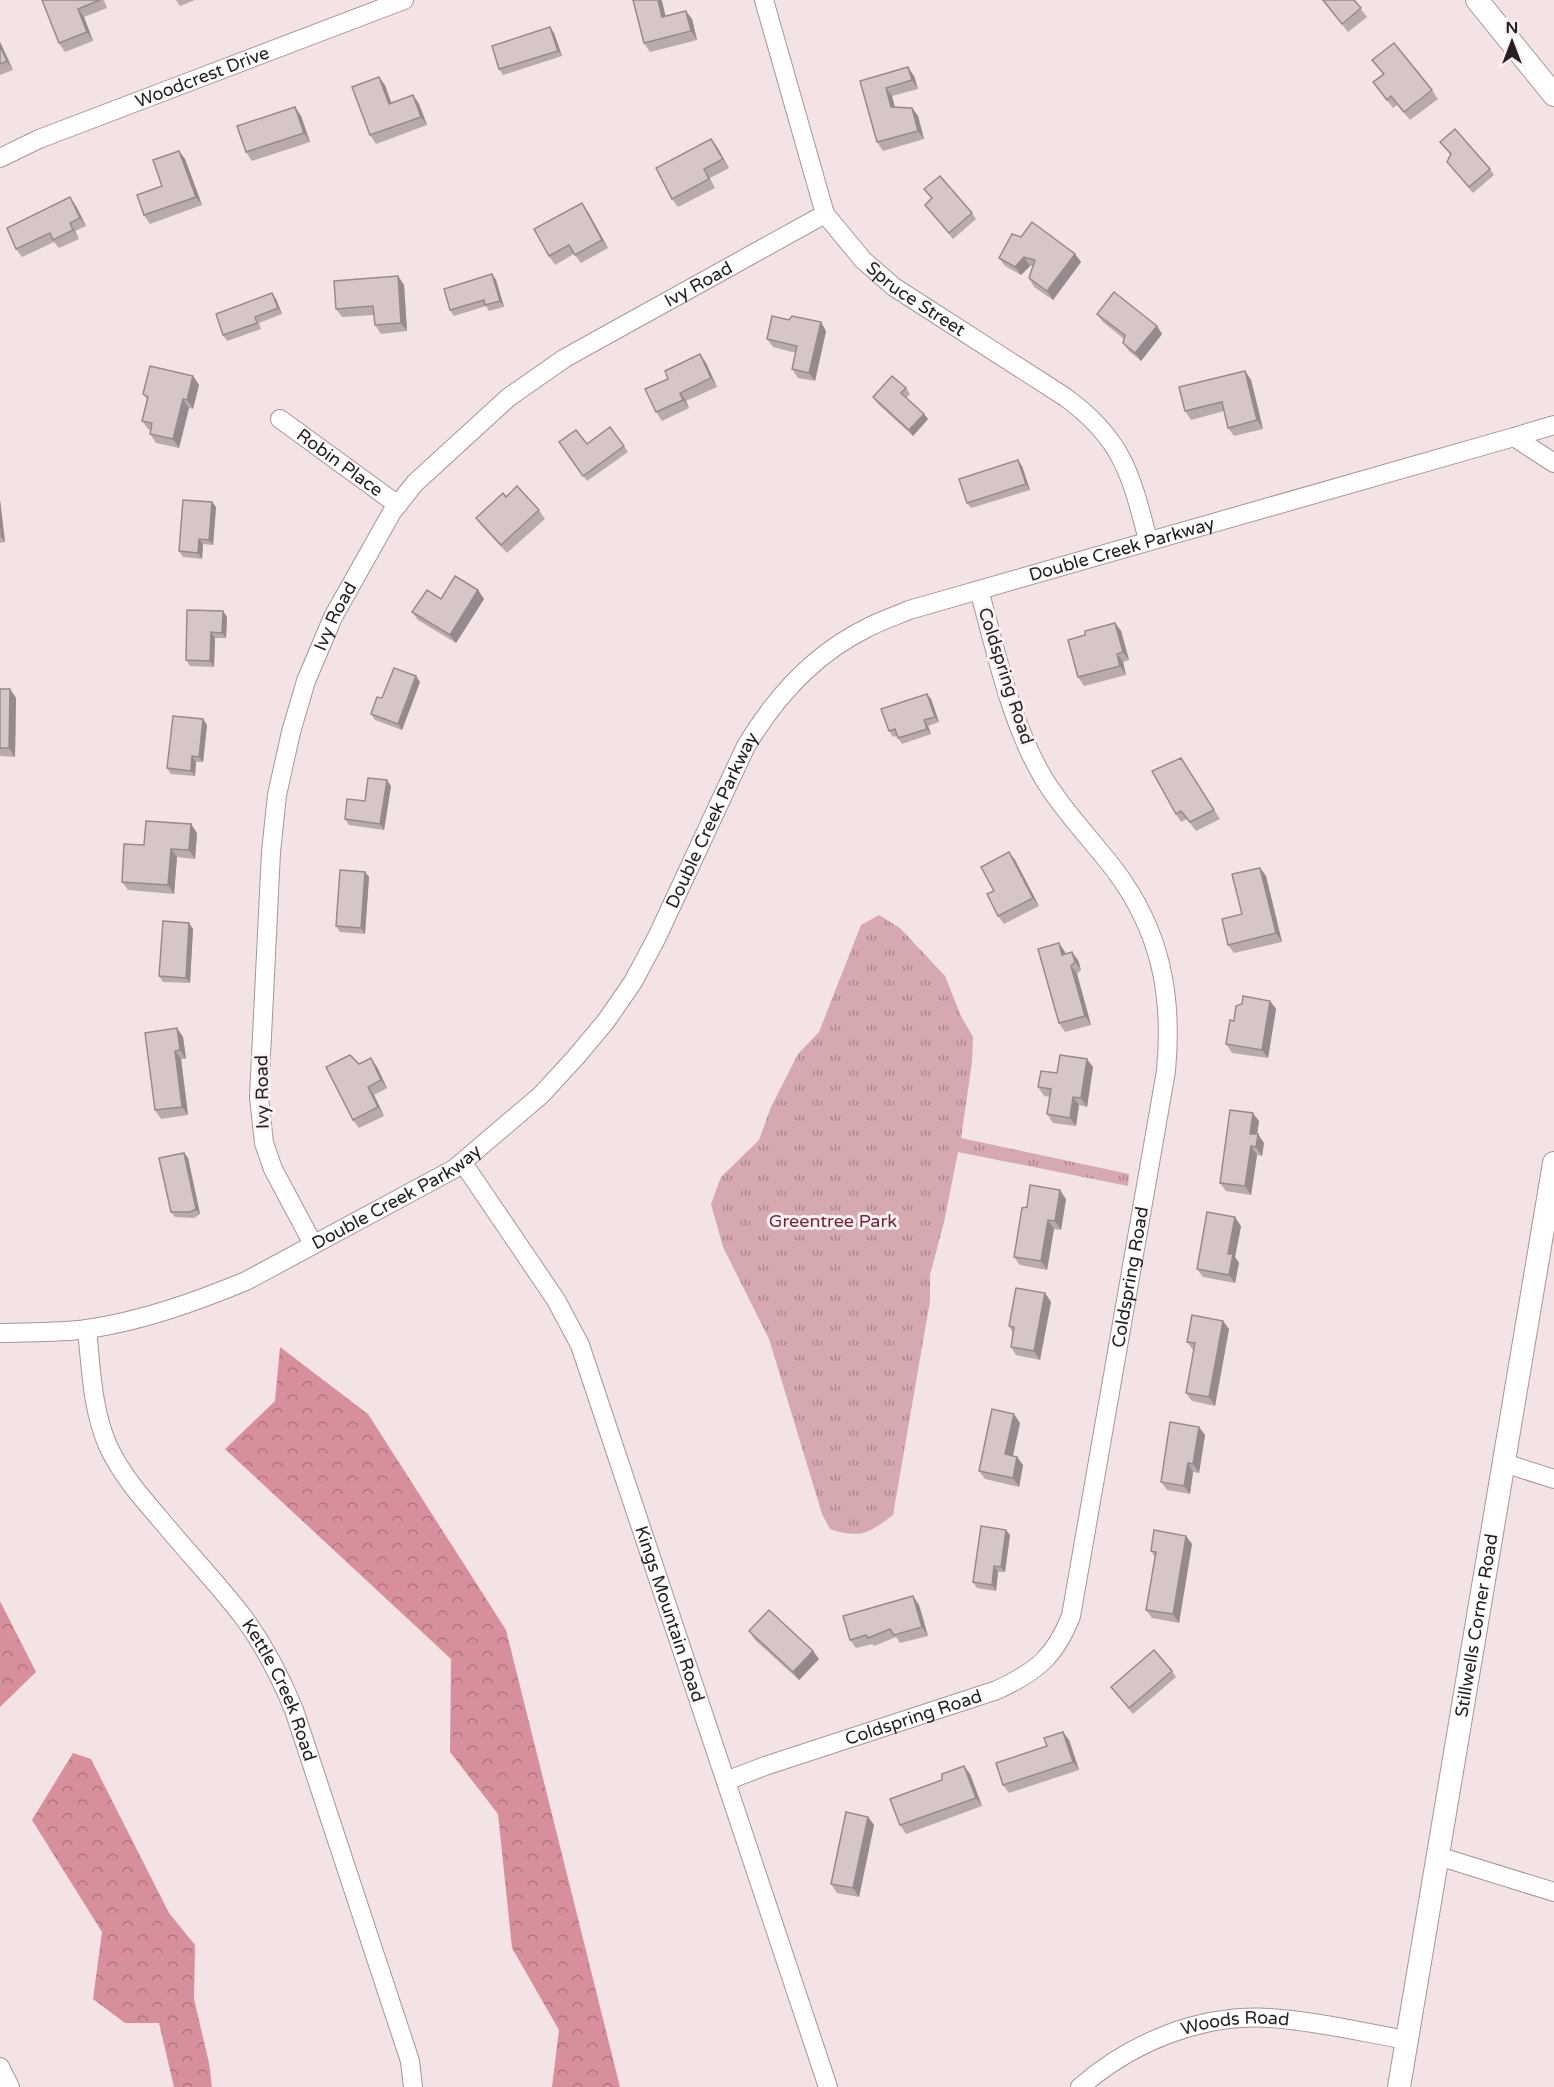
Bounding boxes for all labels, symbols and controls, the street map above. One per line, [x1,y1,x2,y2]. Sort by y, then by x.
north arrow [1482,12,1542,72]
text: N [1506,18,1518,38]
street label: Woodcrest Drive [132,41,272,112]
street label: Ivy Road [661,257,736,312]
street label: Spruce Street [862,257,970,341]
street label: Robin Place [292,424,387,501]
street label: Double Creek Parkway [1026,512,1217,586]
street label: Ivy Road [309,578,361,654]
street label: Coldspring Road [974,605,1038,747]
street label: Double Creek Parkway [661,728,763,912]
street label: Ivy Road [250,1055,274,1129]
street label: Double Creek Parkway [308,1140,486,1254]
street label: Coldspring Road [1107,1205,1153,1349]
park label: Greentree Park [769,1210,897,1232]
street label: Kings Mountain Road [630,1523,710,1705]
street label: Stillwells Corner Road [1450,1532,1503,1719]
street label: Kettle Creek Road [237,1615,321,1764]
street label: Coldspring Road [842,1685,985,1750]
street label: Woods Road [1178,2007,1291,2040]

